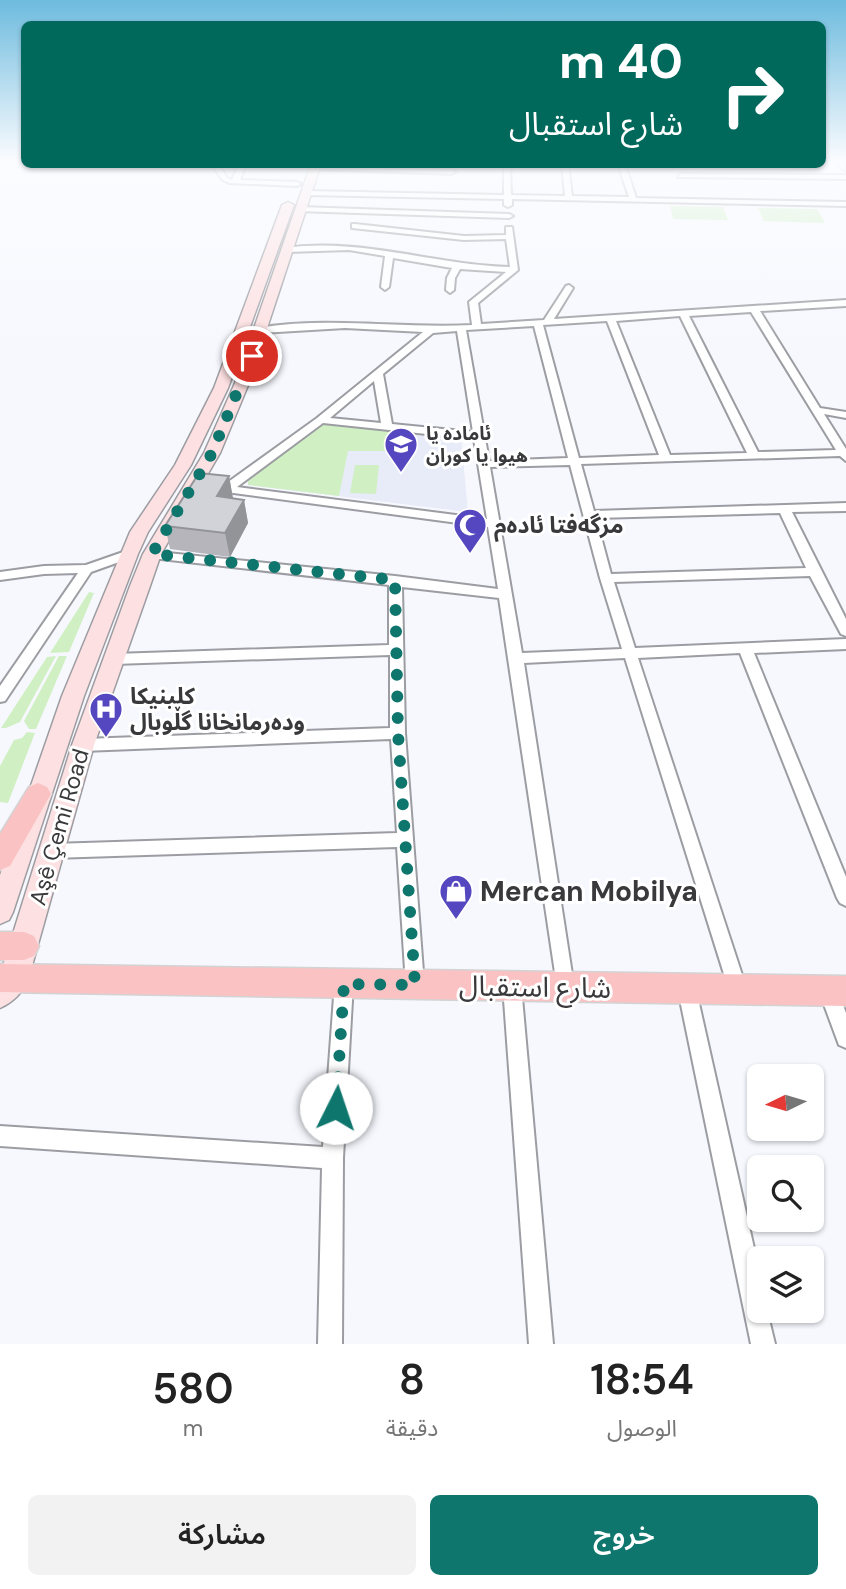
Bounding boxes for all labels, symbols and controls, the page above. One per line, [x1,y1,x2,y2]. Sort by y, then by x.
text: 40 m [559,29,683,93]
icon: right [707,49,798,140]
text: شارع استقبال [509,103,683,145]
pin [222,326,282,386]
icon: arrive [233,337,271,375]
place label: ئاماده یا هیوا یا کوران [426,421,528,468]
school or university icon: ئاماده یا هیوا یا کوران [382,425,420,474]
mosque icon: مزگەفتا ئادەم [451,506,489,555]
place label: مزگەفتا ئادەم [494,510,624,543]
place label: کلینیکا ودەرمانخانا گڵوبال [130,681,305,737]
hospital icon: کلینیکا ودەرمانخانا گڵوبال [87,690,125,739]
street label: Aşê Çemi Road [22,745,96,909]
shop icon: Mercan Mobilya [437,872,475,921]
place label: Mercan Mobilya [480,873,698,910]
street label: شارع استقبال [459,967,611,1009]
north arrow [747,1064,824,1141]
map controls [747,1064,824,1323]
position arrow [299,1071,373,1145]
button: search [747,1155,824,1232]
button: layers [747,1246,824,1323]
text: 8 [399,1352,425,1407]
text: 18:54 [590,1352,694,1407]
text: 580 [152,1361,234,1416]
text: m [183,1413,203,1443]
text: دقيقة [386,1413,438,1443]
text: الوصول [607,1413,677,1443]
button: مشاركة [28,1495,416,1575]
button: خروج [430,1495,818,1575]

